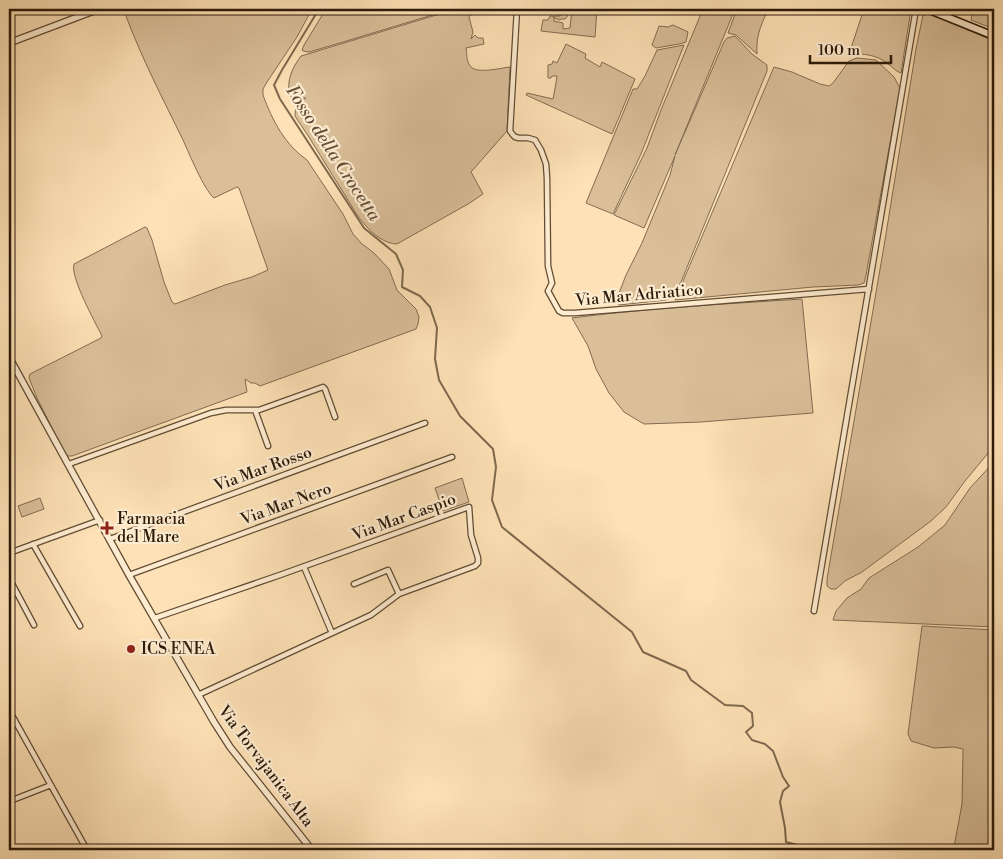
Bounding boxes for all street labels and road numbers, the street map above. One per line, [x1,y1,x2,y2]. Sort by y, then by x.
street label: Via Mar Adriatico [573,279,704,311]
street label: Via Mar Rosso [210,442,315,496]
street label: Via Mar Nero [237,478,334,530]
street label: Via Mar Caspio [348,489,459,545]
street label: Via Torvajanica Alta [213,701,319,831]

